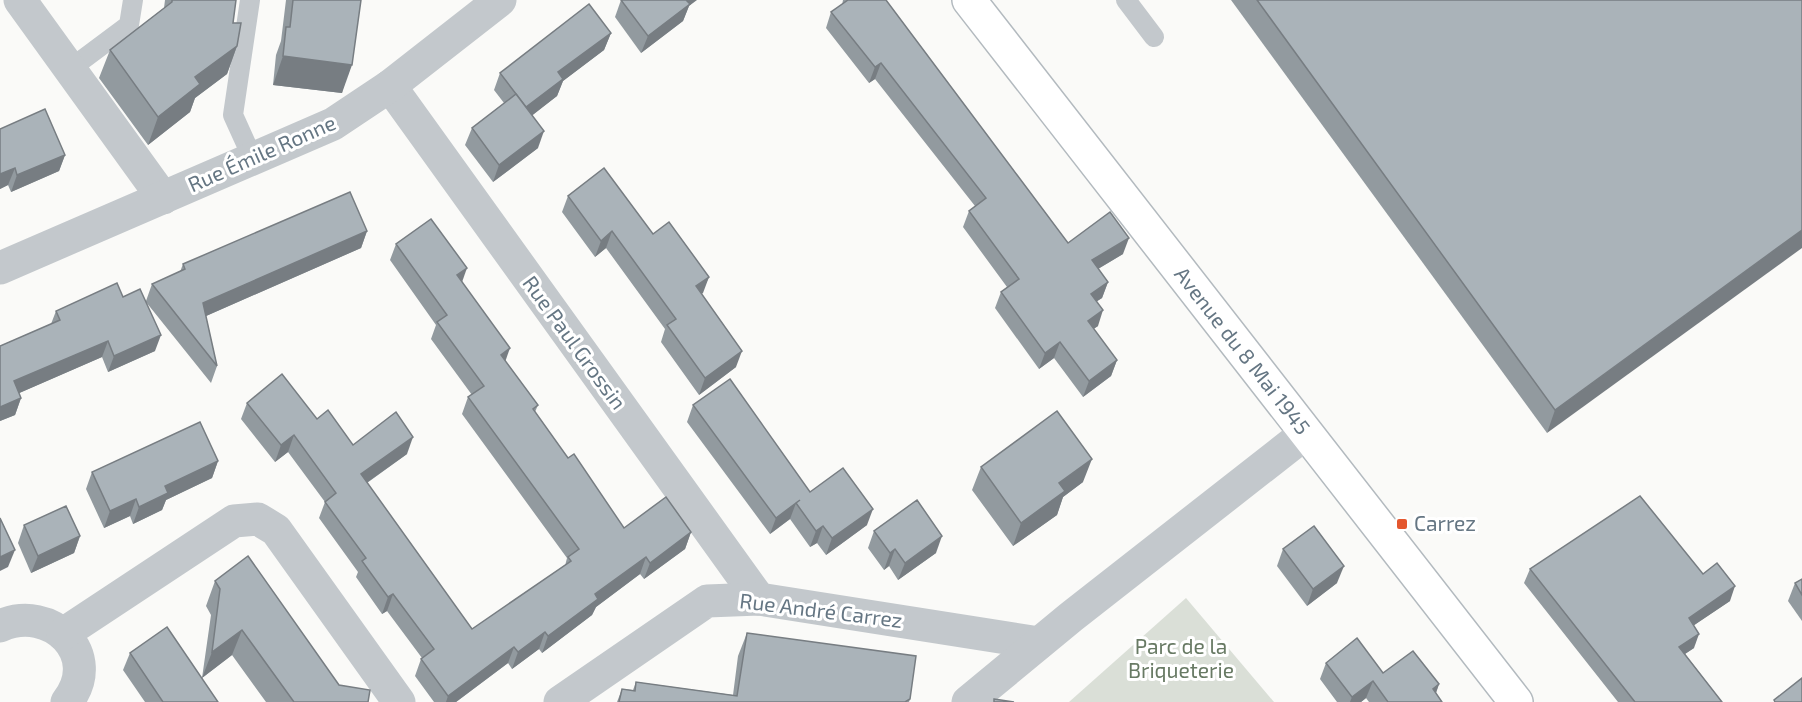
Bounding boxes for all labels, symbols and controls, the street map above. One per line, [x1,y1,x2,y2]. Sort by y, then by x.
street label: Rue Émile Ronne [184,109,339,196]
street label: Avenue du 8 Mai 1945 [1170,261,1316,439]
street label: Rue Paul Grossin [518,270,632,414]
place label: Carrez [1414,510,1476,535]
marker: Carrez [1395,517,1409,531]
street label: Rue André Carrez [738,587,904,632]
park label: Parc de la Briqueterie [1128,633,1234,682]

